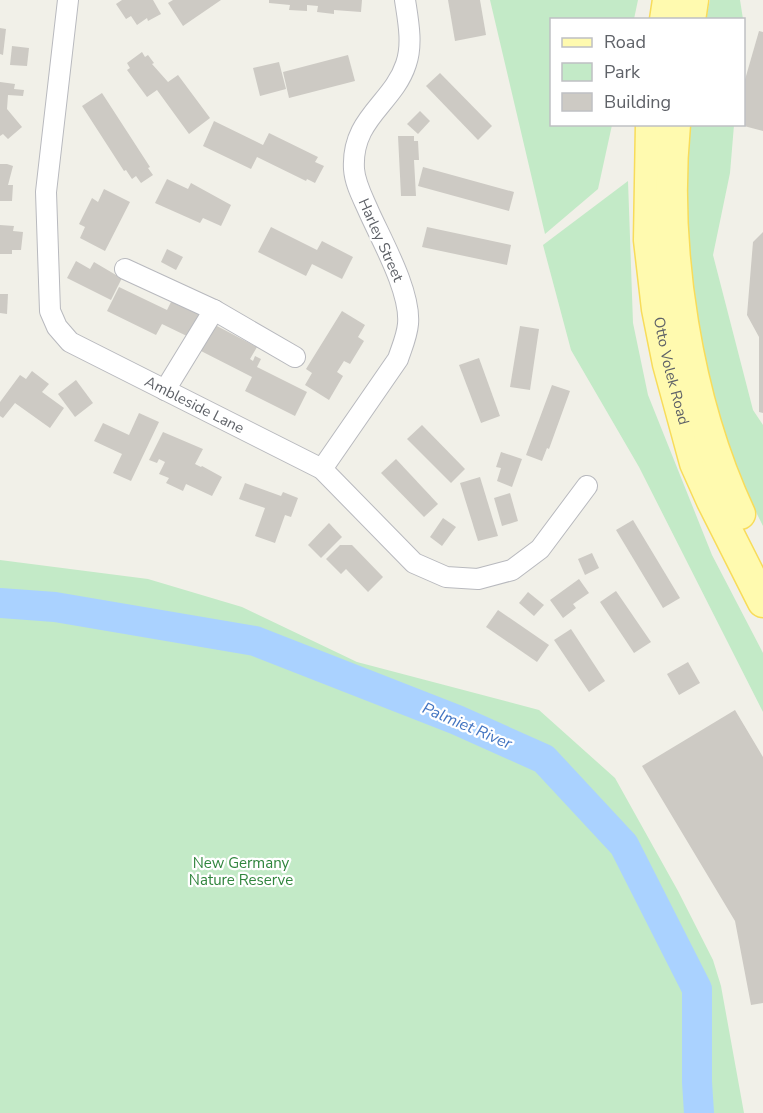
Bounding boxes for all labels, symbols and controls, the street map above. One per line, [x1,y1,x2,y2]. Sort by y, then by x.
legend [550,18,745,126]
text: Road [604,30,646,54]
text: Park [604,60,641,84]
text: Building [604,90,671,114]
street label: Harley Street [354,195,409,286]
street label: Otto Volek Road [649,315,694,427]
street label: Ambleside Lane [141,371,248,438]
water label: Palmiet River [419,697,516,755]
park label: New Germany Nature Reserve [189,853,293,890]

